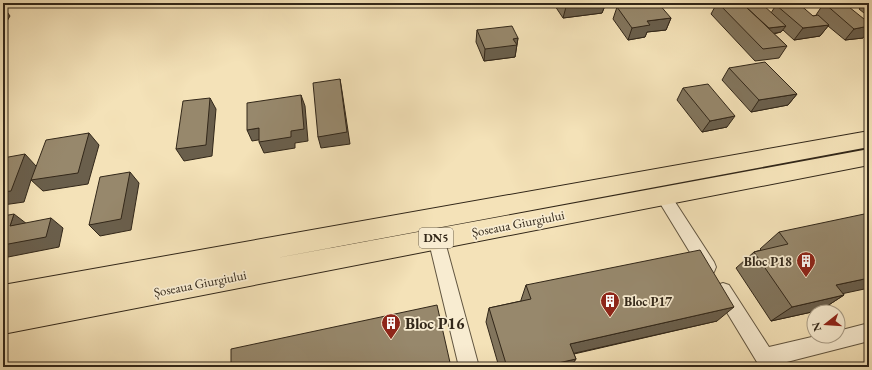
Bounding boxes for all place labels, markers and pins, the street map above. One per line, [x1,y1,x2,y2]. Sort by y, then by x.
building icon: Bloc P18 [795,250,817,278]
place label: Bloc P18 [744,253,792,270]
building icon: Bloc P17 [599,290,621,318]
place label: Bloc P17 [624,293,672,310]
building icon: Bloc P16 [380,312,402,340]
place label: Bloc P16 [405,313,465,334]

